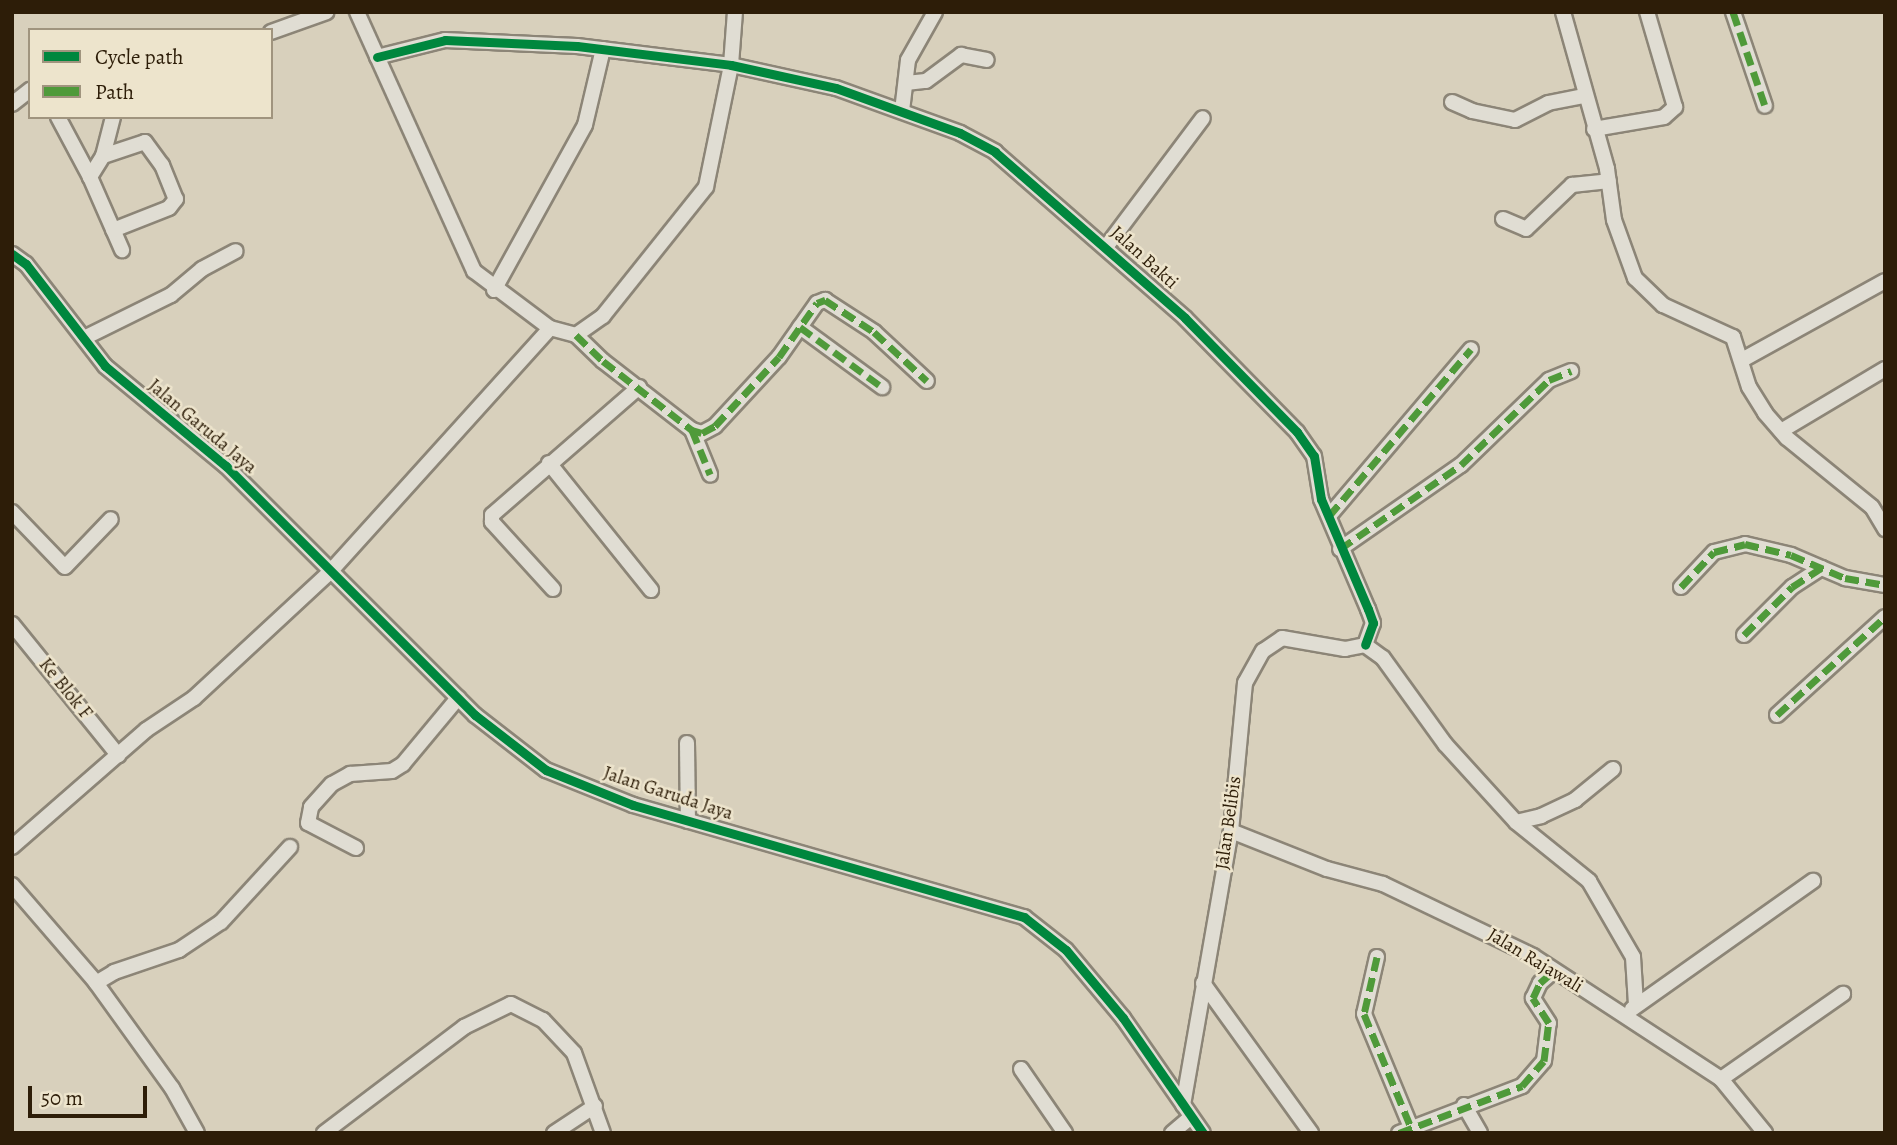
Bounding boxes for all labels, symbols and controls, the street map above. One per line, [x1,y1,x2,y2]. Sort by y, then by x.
legend [28,28,273,119]
text: Cycle path [95,43,184,71]
text: Path [95,78,134,106]
street label: Jalan Bakti [1105,222,1183,294]
street label: Jalan Garuda Jaya [143,375,261,479]
street label: Ke Blok F [33,654,97,724]
street label: Jalan Garuda Jaya [600,762,736,826]
street label: Jalan Belibis [1211,775,1247,871]
street label: Jalan Rajawali [1483,924,1587,998]
scale bar [32,1072,150,1116]
text: 50 m [41,1084,83,1112]

